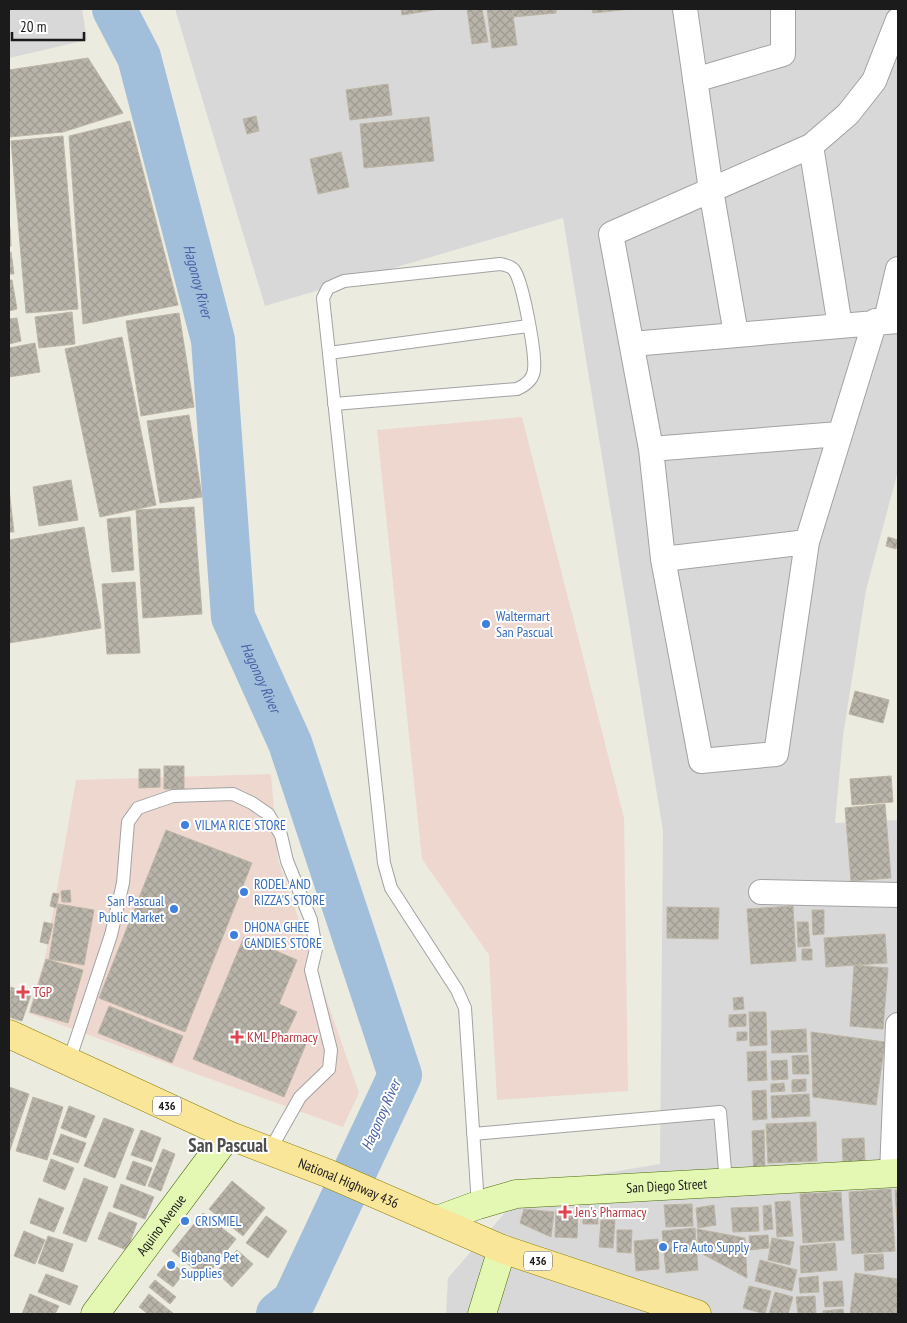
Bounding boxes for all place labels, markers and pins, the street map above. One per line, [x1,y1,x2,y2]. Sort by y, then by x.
place label: Waltermart San Pascual [496,607,554,641]
marker: Waltermart San Pascual [480,618,492,630]
place label: VILMA RICE STORE [194,816,286,834]
marker: VILMA RICE STORE [179,819,191,831]
place label: RODEL AND RIZZA'S STORE [254,875,325,909]
marker: RODEL AND RIZZA'S STORE [238,886,250,898]
place label: San Pascual Public Market [99,892,165,926]
marker: San Pascual Public Market [168,903,180,915]
place label: DHONA GHEE CANDIES STORE [244,918,322,952]
marker: DHONA GHEE CANDIES STORE [228,929,240,941]
place label: TGP [33,983,52,1001]
marker: TGP [17,986,29,998]
place label: KML Pharmacy [247,1028,319,1046]
marker: KML Pharmacy [231,1031,243,1043]
place label: Jen's Pharmacy [574,1203,647,1221]
marker: Jen's Pharmacy [559,1206,571,1218]
place label: CRISMIEL [195,1212,242,1230]
marker: CRISMIEL [179,1215,191,1227]
place label: Fra Auto Supply [673,1238,750,1256]
marker: Fra Auto Supply [657,1241,669,1253]
place label: Bigbang Pet Supplies [181,1248,239,1282]
marker: Bigbang Pet Supplies [165,1259,177,1271]

